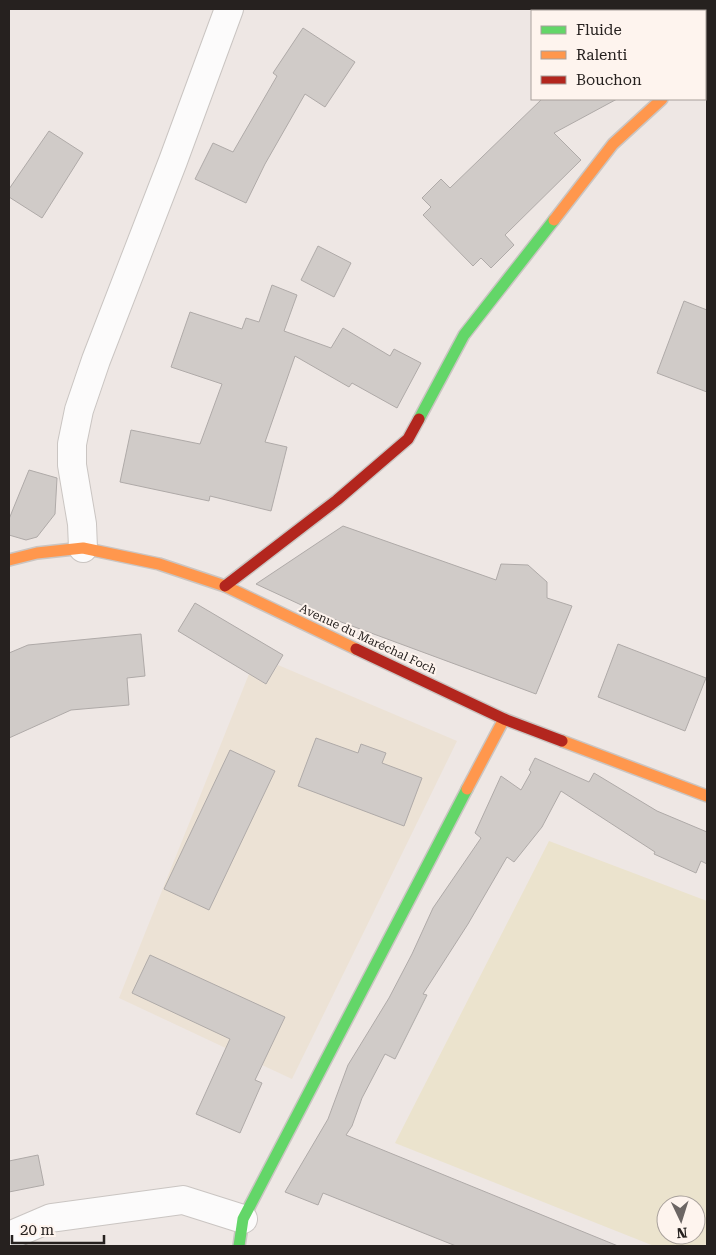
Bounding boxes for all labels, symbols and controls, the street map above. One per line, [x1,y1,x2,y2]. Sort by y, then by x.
legend [531,10,706,100]
text: Fluide [576,21,622,39]
text: Ralenti [576,46,628,64]
text: Bouchon [576,71,642,89]
street label: Avenue du Maréchal Foch [297,601,439,677]
north arrow [656,1195,706,1245]
scale bar [12,1212,105,1244]
text: 20 m [20,1221,55,1239]
text: N [676,1225,688,1241]

